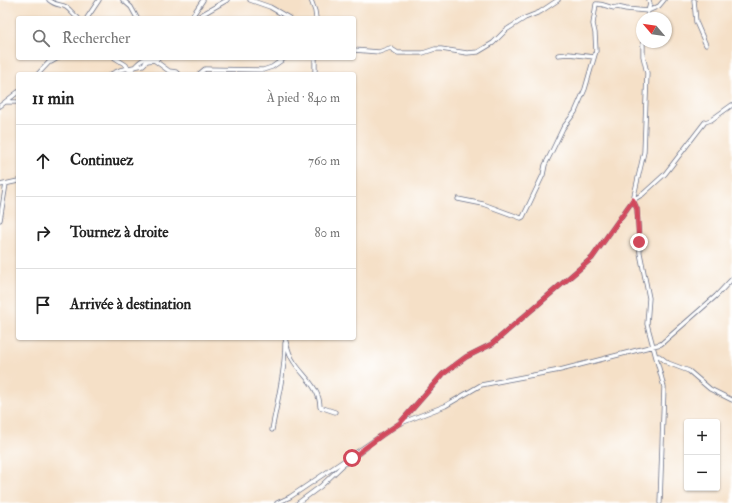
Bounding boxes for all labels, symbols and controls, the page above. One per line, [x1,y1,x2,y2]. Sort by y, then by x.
north arrow [636,12,672,48]
search box [16,16,356,60]
icon: search [30,27,52,49]
text: Rechercher [62,29,130,48]
text: 11 min [32,88,74,109]
text: À pied · 840 m [267,90,340,106]
icon: ahead [32,150,54,172]
text: Continuez [70,151,134,170]
text: 760 m [308,153,340,169]
icon: right [32,222,54,244]
text: Tournez à droite [70,223,169,242]
text: 80 m [314,225,340,241]
route end [630,233,648,251]
icon: arrive [32,294,54,316]
text: Arrivée à destination [70,295,191,314]
map controls [684,419,720,491]
button: + [684,419,720,455]
route start [343,449,361,467]
button: − [684,455,720,491]

